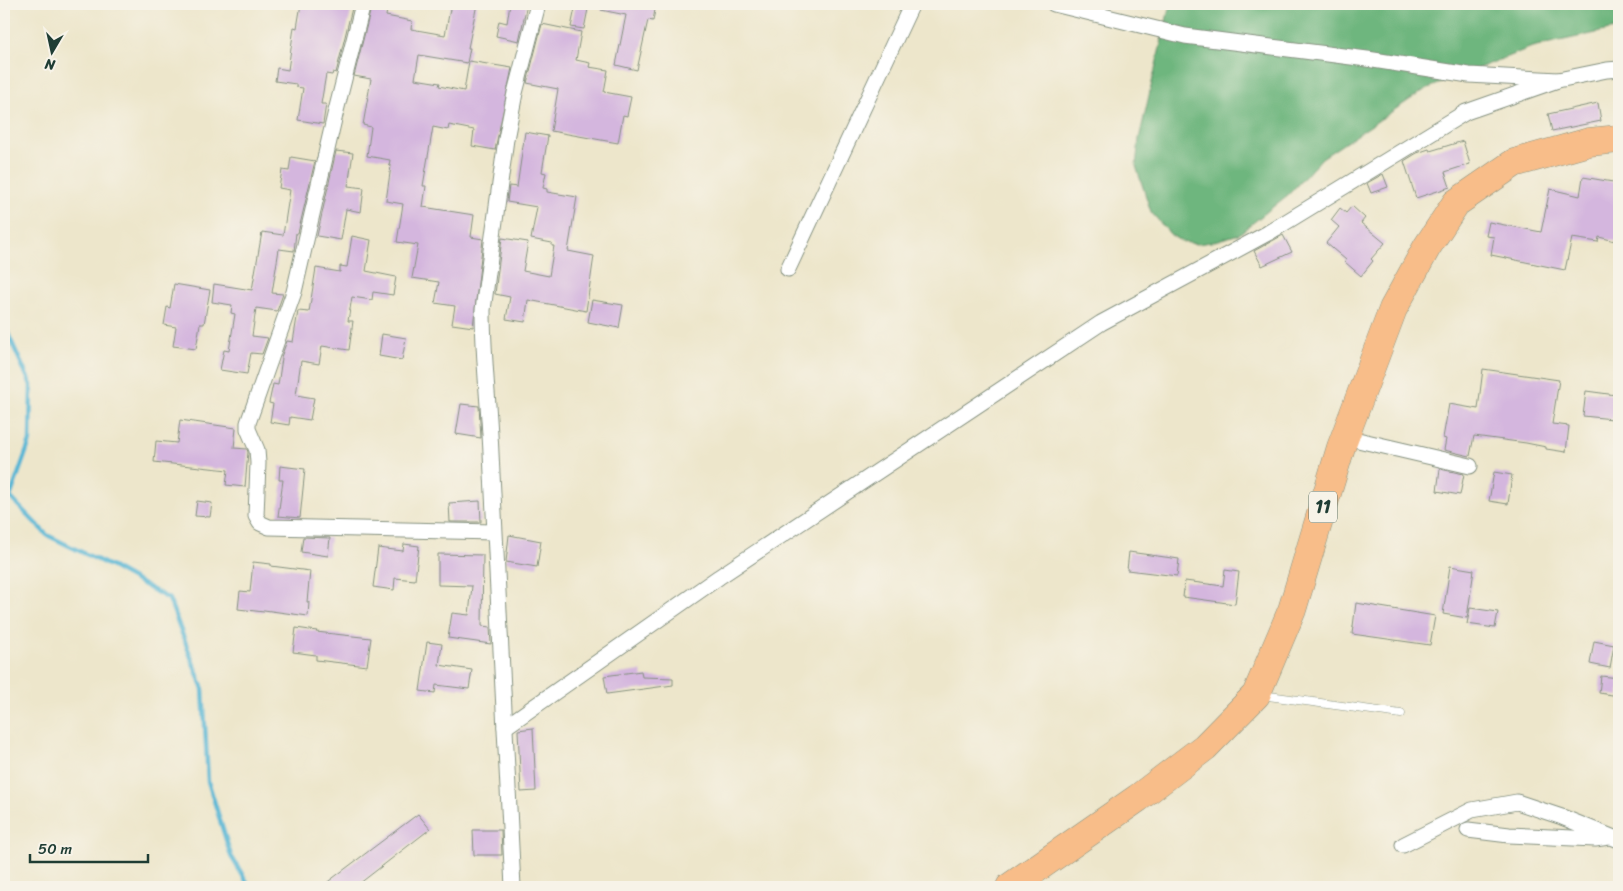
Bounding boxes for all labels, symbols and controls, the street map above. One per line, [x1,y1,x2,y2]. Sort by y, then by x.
north arrow [28,28,78,78]
text: N [43,51,58,78]
road number: 11 [1309,492,1337,522]
scale bar [30,831,148,863]
text: 50 m [38,836,73,862]

